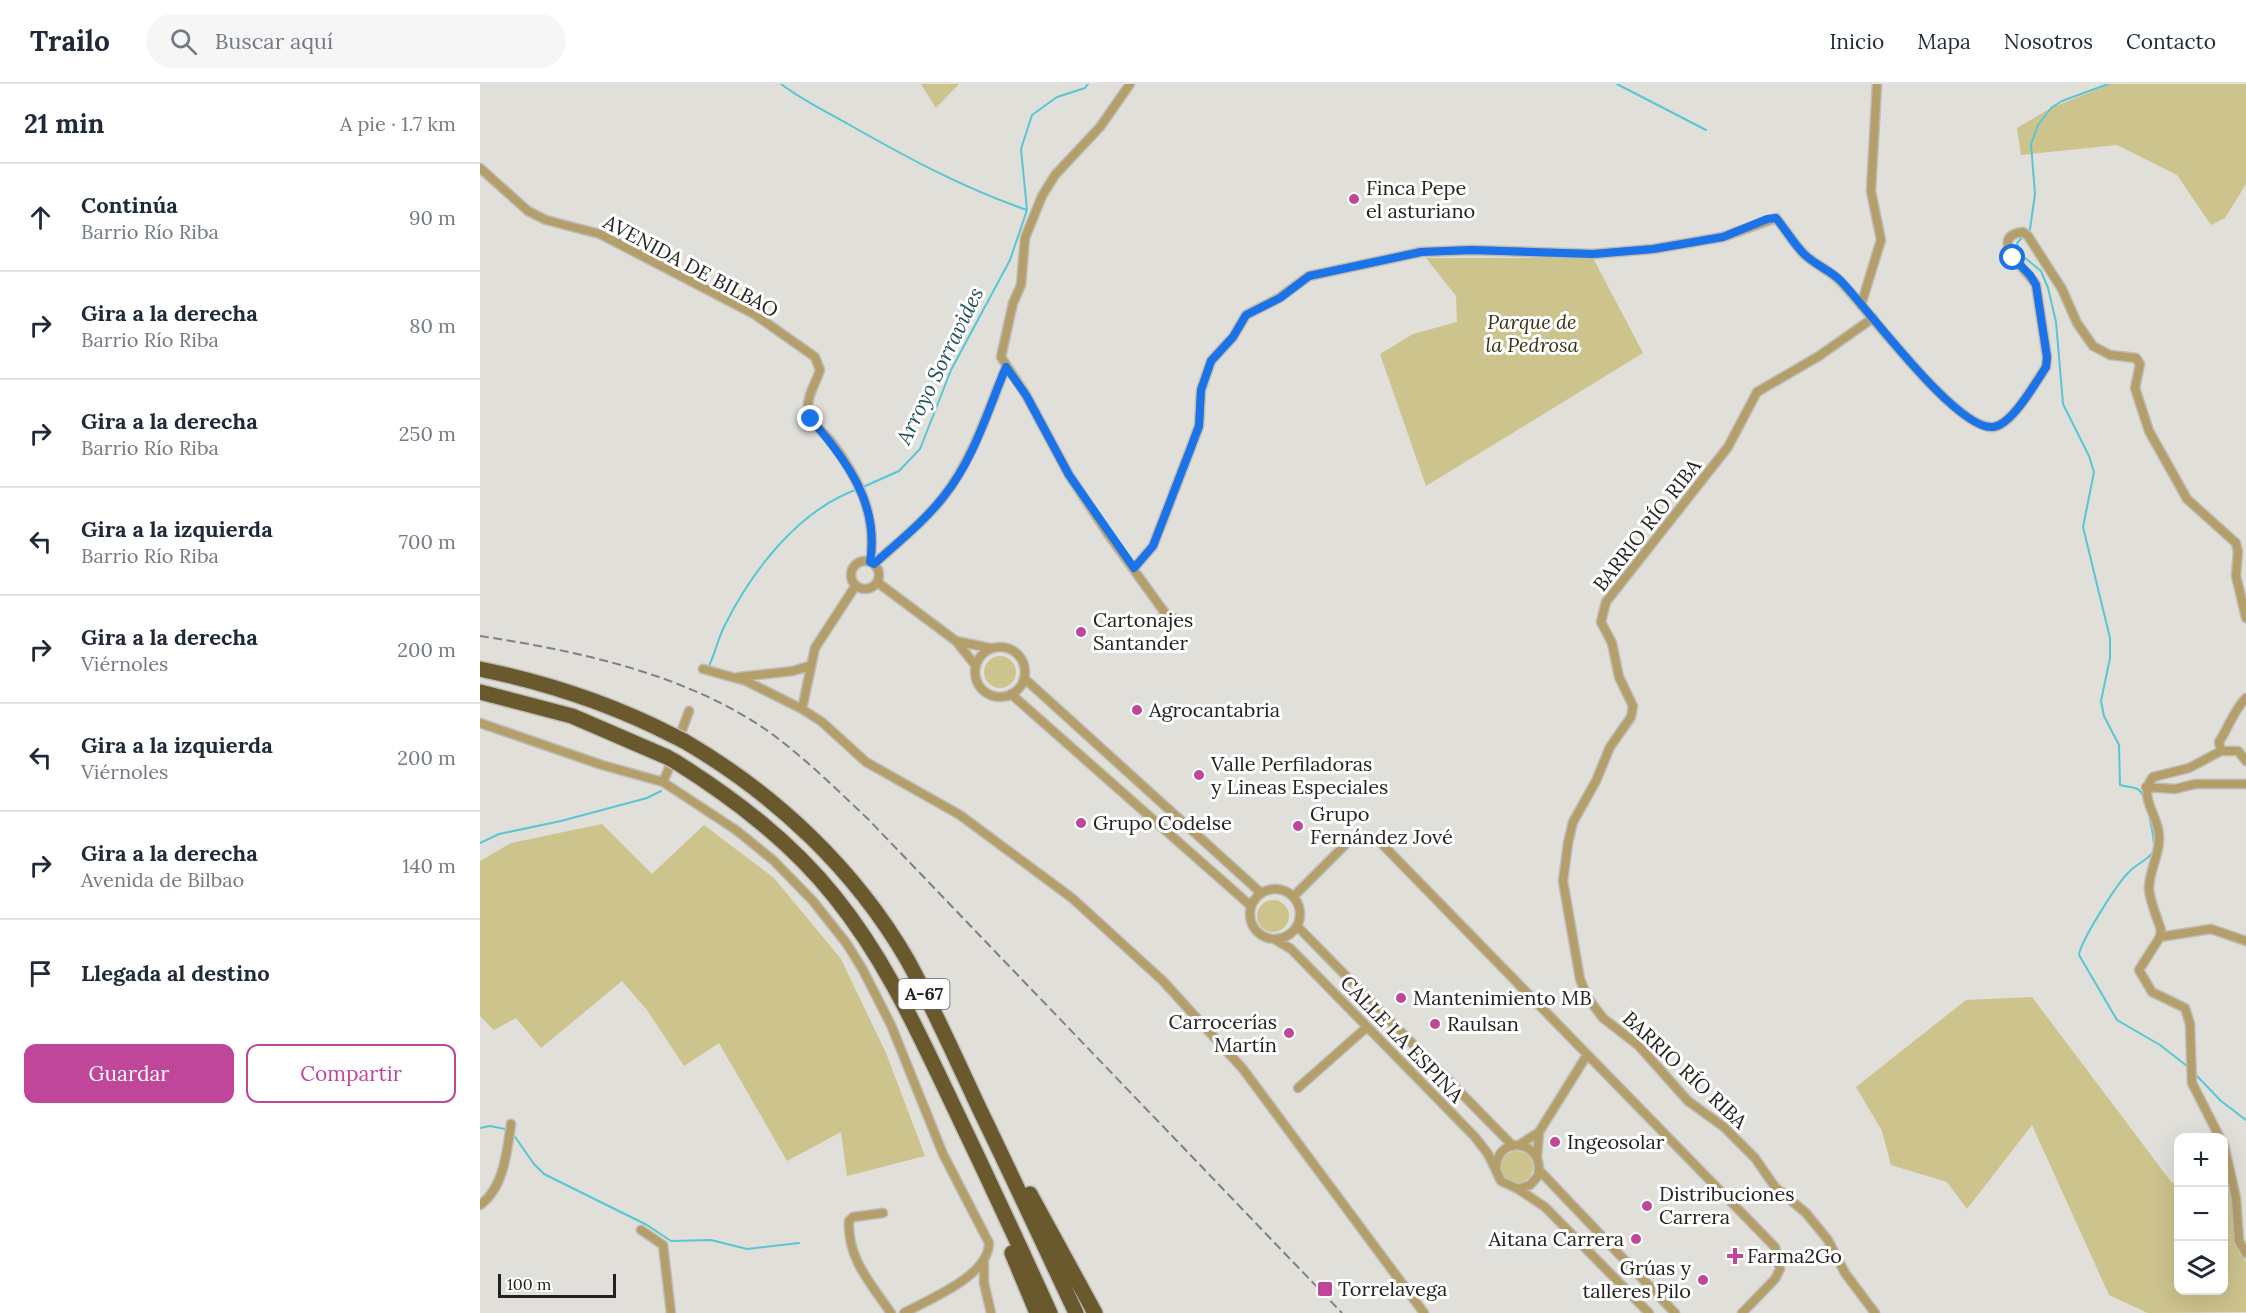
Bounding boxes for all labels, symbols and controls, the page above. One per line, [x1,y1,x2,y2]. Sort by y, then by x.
search box [146,14,566,68]
text: Trailo [30,23,110,59]
icon: search [167,25,200,58]
text: Buscar aquí [215,27,333,55]
text: Inicio [1829,28,1884,55]
text: Mapa [1917,28,1971,55]
text: Nosotros [2004,28,2093,55]
text: Contacto [2126,28,2216,55]
text: 21 min [24,107,104,140]
text: A pie · 1.7 km [340,111,456,136]
place label: Finca Pepe el asturiano [1366,175,1475,223]
text: Continúa [81,191,178,219]
marker: Finca Pepe el asturiano [1347,192,1361,206]
icon: ahead [24,201,57,234]
text: 90 m [409,205,456,230]
street label: AVENIDA DE BILBAO [599,208,783,322]
text: Barrio Río Riba [81,219,219,244]
route start [1999,244,2025,270]
water label: Arroyo Sorravides [889,283,989,450]
text: Gira a la derecha [81,299,258,327]
icon: right [24,309,57,342]
park label: Parque de la Pedrosa [1485,309,1579,357]
text: 80 m [409,313,456,338]
text: Barrio Río Riba [81,327,219,352]
route end [797,405,823,431]
text: Gira a la derecha [81,407,258,435]
icon: right [24,417,57,450]
text: 250 m [399,421,456,446]
text: Barrio Río Riba [81,435,219,460]
street label: BARRIO RÍO RIBA [1587,453,1706,596]
text: Gira a la izquierda [81,515,273,543]
icon: left [24,525,57,558]
text: 700 m [399,529,456,554]
text: Barrio Río Riba [81,543,219,568]
place label: Cartonajes Santander [1093,607,1193,655]
text: Gira a la derecha [81,623,258,651]
marker: Cartonajes Santander [1074,625,1088,639]
icon: right [24,633,57,666]
text: 200 m [397,637,456,662]
text: Viérnoles [81,651,168,676]
place label: Agrocantabria [1148,697,1280,722]
marker: Agrocantabria [1130,703,1144,717]
text: Gira a la izquierda [81,731,273,759]
icon: left [24,741,57,774]
text: 200 m [397,745,456,770]
place label: Valle Perfiladoras y Lineas Especiales [1210,751,1388,799]
text: Viérnoles [81,759,168,784]
marker: Valle Perfiladoras y Lineas Especiales [1192,768,1206,782]
place label: Grupo Fernández Jové [1310,801,1453,849]
place label: Grupo Codelse [1093,810,1232,835]
marker: Grupo Codelse [1074,816,1088,830]
marker: Grupo Fernández Jové [1291,819,1305,833]
text: Gira a la derecha [81,839,258,867]
icon: right [24,849,57,882]
text: 140 m [402,853,456,878]
text: Avenida de Bilbao [81,867,244,892]
icon: arrive [24,957,57,990]
text: Llegada al destino [81,959,270,987]
street label: CALLE LA ESPINA [1335,970,1470,1108]
road number: A-67 [898,979,950,1009]
place label: Mantenimiento MB [1413,985,1592,1010]
marker: Mantenimiento MB [1394,991,1408,1005]
street label: BARRIO RÍO RIBA [1618,1006,1753,1134]
place label: Carrocerías Martín [1169,1009,1277,1057]
place label: Raulsan [1447,1011,1519,1036]
marker: Raulsan [1428,1017,1442,1031]
marker: Carrocerías Martín [1282,1026,1296,1040]
button: Guardar [24,1044,234,1103]
button: Compartir [246,1044,456,1103]
place label: Ingeosolar [1567,1129,1665,1154]
map controls [2174,1133,2228,1295]
button: + [2174,1133,2228,1187]
marker: Ingeosolar [1548,1135,1562,1149]
place label: Distribuciones Carrera [1659,1181,1795,1229]
button: − [2174,1187,2228,1241]
marker: Distribuciones Carrera [1640,1199,1654,1213]
place label: Aitana Carrera [1488,1226,1624,1251]
marker: Aitana Carrera [1629,1232,1643,1246]
button: layers [2174,1241,2228,1295]
place label: Farma2Go [1747,1243,1842,1268]
marker: Farma2Go [1728,1249,1742,1263]
place label: Grúas y talleres Pilo [1582,1255,1691,1303]
scale bar [498,1271,616,1298]
marker: Grúas y talleres Pilo [1696,1273,1710,1287]
text: 100 m [507,1274,551,1294]
place label: Torrelavega [1338,1276,1447,1301]
marker: Torrelavega [1316,1280,1334,1298]

